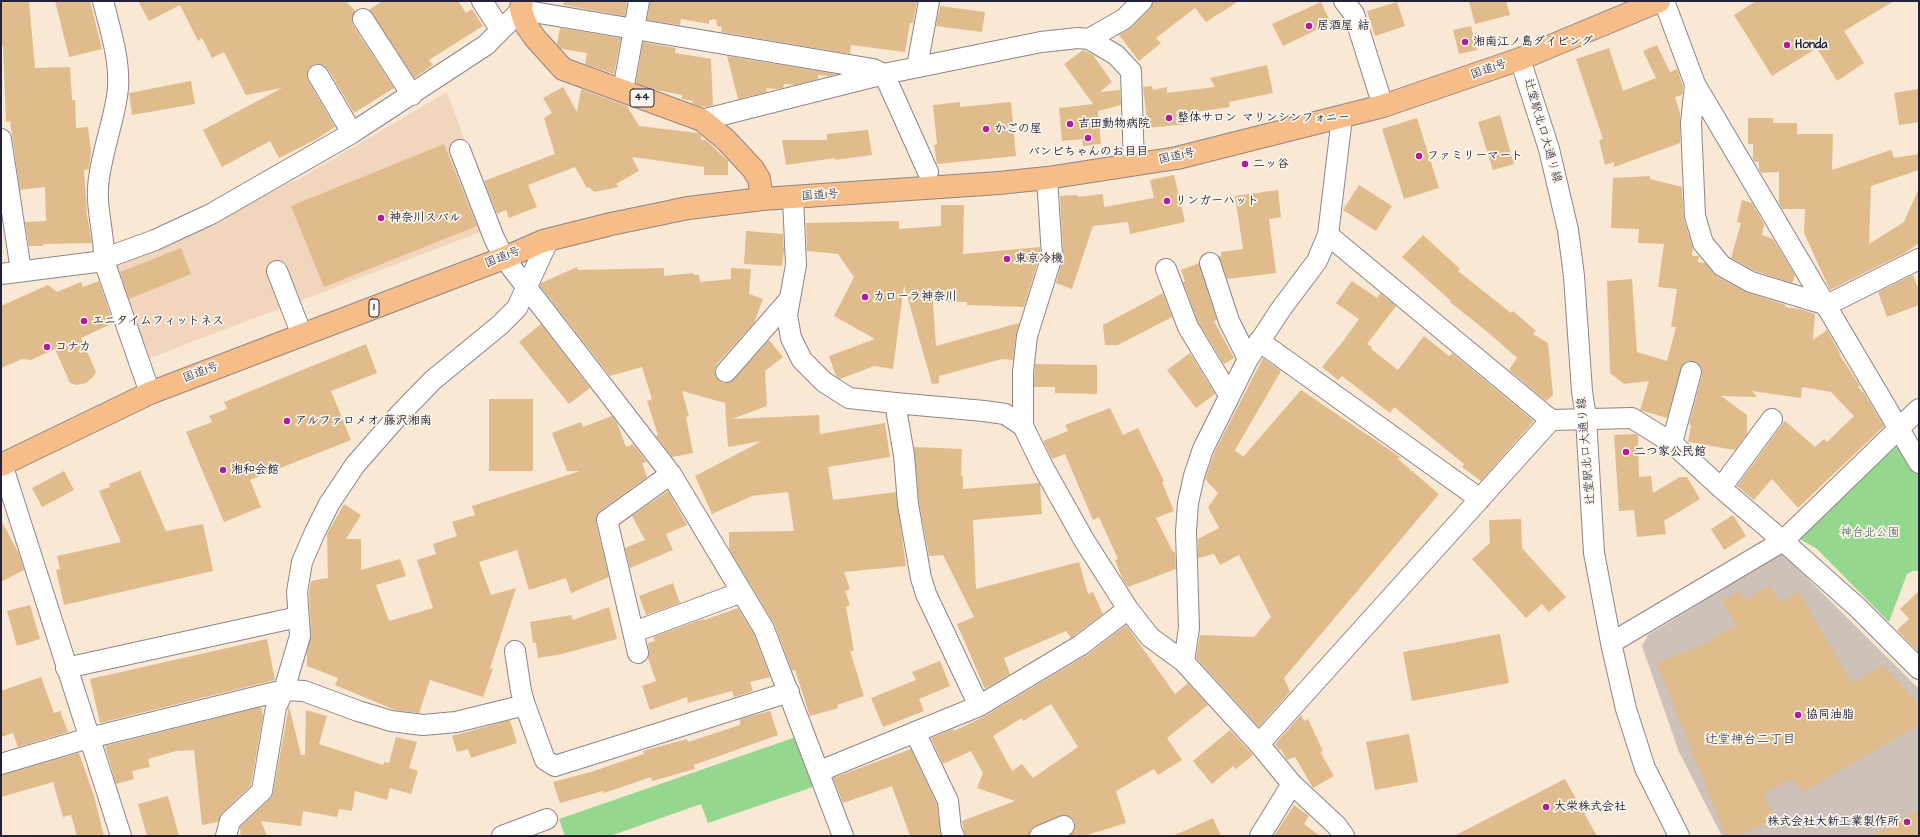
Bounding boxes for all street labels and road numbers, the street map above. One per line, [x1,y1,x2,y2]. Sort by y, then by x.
street label: 国道1号 [1469,57,1509,83]
street label: 辻堂駅北口大通り線 [1520,77,1564,185]
road number: 44 [630,89,654,107]
street label: 国道1号 [1157,146,1197,168]
street label: 国道1号 [801,188,839,204]
street label: 国道1号 [483,244,523,272]
road number: 1 [369,299,379,317]
street label: 国道1号 [181,360,221,386]
street label: 辻堂駅北口大通り線 [1575,397,1599,505]

